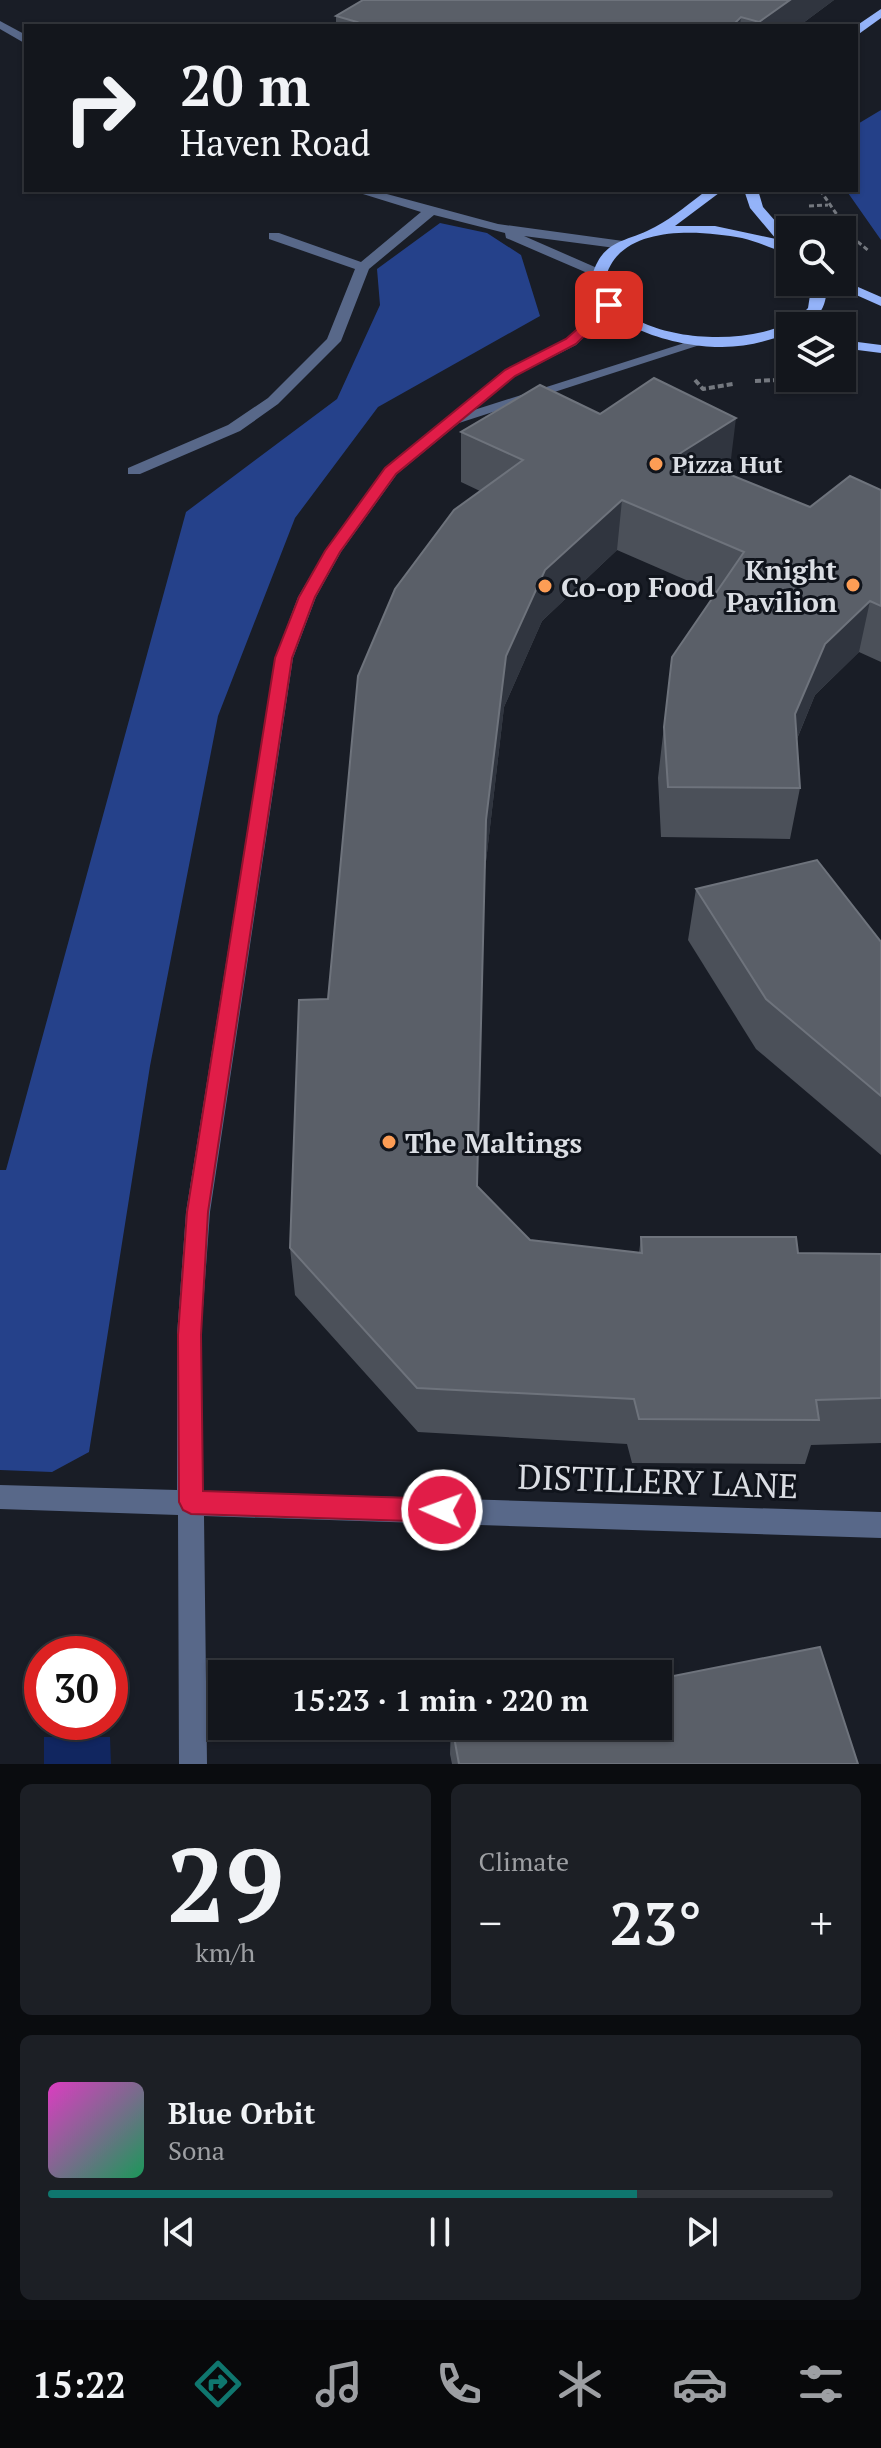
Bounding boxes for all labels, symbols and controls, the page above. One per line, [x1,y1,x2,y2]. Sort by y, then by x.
text: 20 m [180,48,310,122]
icon: right [48,56,152,160]
text: Haven Road [180,119,371,166]
map controls [776,216,856,392]
button: search [776,216,856,296]
pin [575,271,643,339]
icon: arrive [587,283,631,327]
button: layers [776,312,856,392]
place label: Pizza Hut [672,448,783,480]
marker: Pizza Hut [647,455,665,473]
place label: Knight Pavilion [726,551,837,620]
place label: Co-op Food [561,568,715,605]
marker: Knight Pavilion [844,576,862,594]
marker: Co-op Food [536,577,554,595]
place label: The Maltings [405,1124,582,1161]
marker: The Maltings [380,1133,398,1151]
street label: DISTILLERY LANE [517,1454,799,1508]
position arrow [400,1468,484,1552]
speed limit sign: 30 [24,1636,128,1740]
text: 15:23 · 1 min · 220 m [292,1680,588,1720]
text: 29 [166,1814,284,1952]
text: Climate [479,1844,569,1878]
text: 23° [609,1883,702,1962]
text: − [479,1893,502,1952]
text: + [810,1893,833,1952]
text: km/h [195,1935,255,1969]
text: Blue Orbit [168,2093,315,2133]
text: Sona [168,2133,225,2167]
icon: previous [157,2210,201,2254]
icon: pause [418,2210,462,2254]
icon: next [680,2210,724,2254]
icon: directions [190,2356,246,2412]
icon: music [311,2356,367,2412]
icon: phone [431,2356,487,2412]
icon: climate [552,2356,608,2412]
icon: car [672,2356,728,2412]
icon: filters [793,2356,849,2412]
text: 15:22 [32,2361,126,2408]

